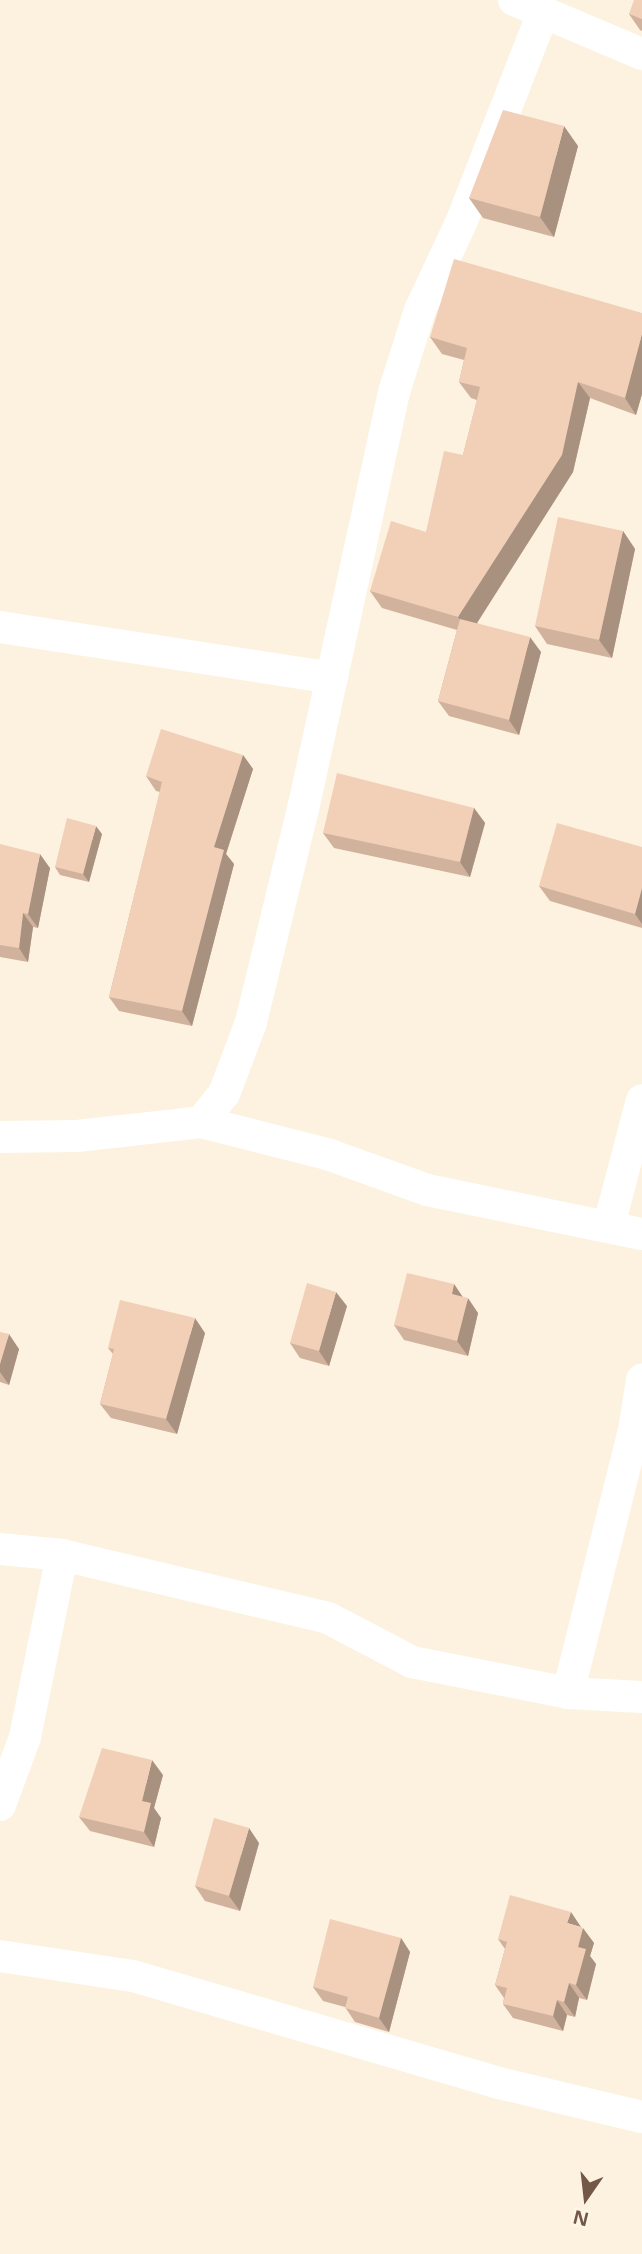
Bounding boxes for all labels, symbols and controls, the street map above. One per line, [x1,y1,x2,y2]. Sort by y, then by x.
north arrow [551,2163,621,2233]
text: N [570,2204,592,2233]

